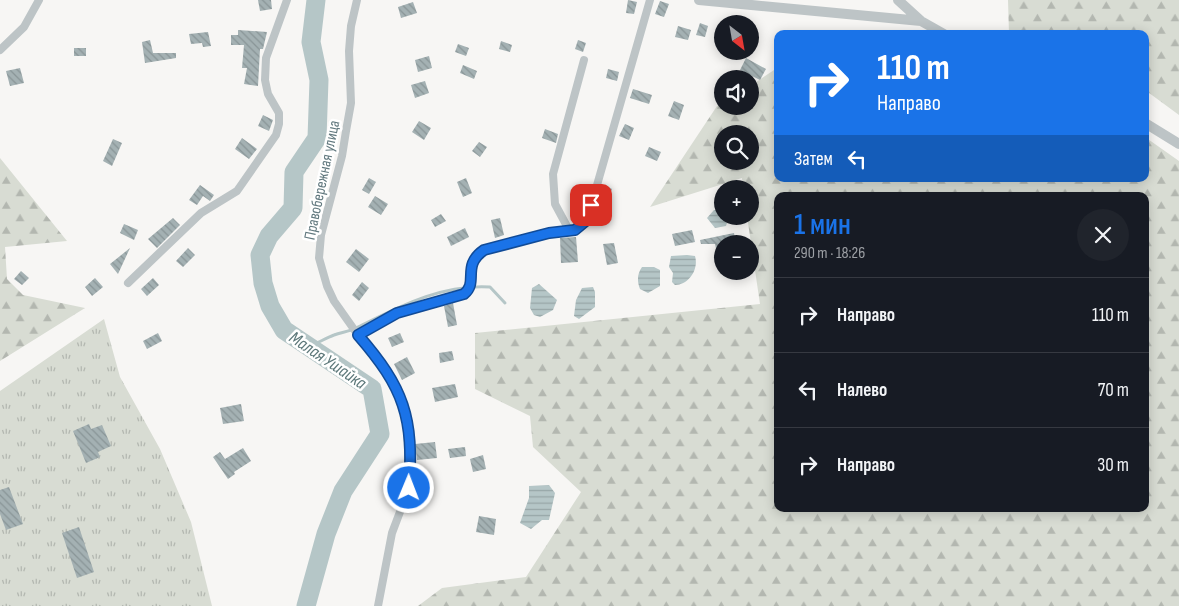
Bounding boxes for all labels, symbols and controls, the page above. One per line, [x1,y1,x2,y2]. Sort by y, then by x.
north arrow [714,15,759,60]
map controls [714,15,759,280]
text: 110 m [877,47,950,90]
icon: right [794,50,859,115]
button: sound [714,70,759,115]
text: Направо [877,90,941,117]
street label: Правобережная улица [301,119,344,242]
button: search [714,125,759,170]
icon: left [843,145,871,173]
text: Затем [794,148,833,171]
button: + [714,180,759,225]
pin [570,184,612,226]
icon: arrive [577,191,605,219]
text: 1 мин [794,207,851,243]
button: close [1077,209,1129,261]
button: − [714,235,759,280]
text: 290 m · 18:26 [794,244,865,263]
icon: right [794,301,822,329]
text: Направо [837,304,895,327]
text: 110 m [1092,304,1129,327]
water label: Малая Ушайка [285,327,371,394]
icon: left [794,376,822,404]
text: Налево [837,379,887,402]
text: 70 m [1098,379,1129,402]
icon: right [794,451,822,479]
text: Направо [837,454,895,477]
text: 30 m [1097,454,1129,477]
position arrow [382,461,434,513]

